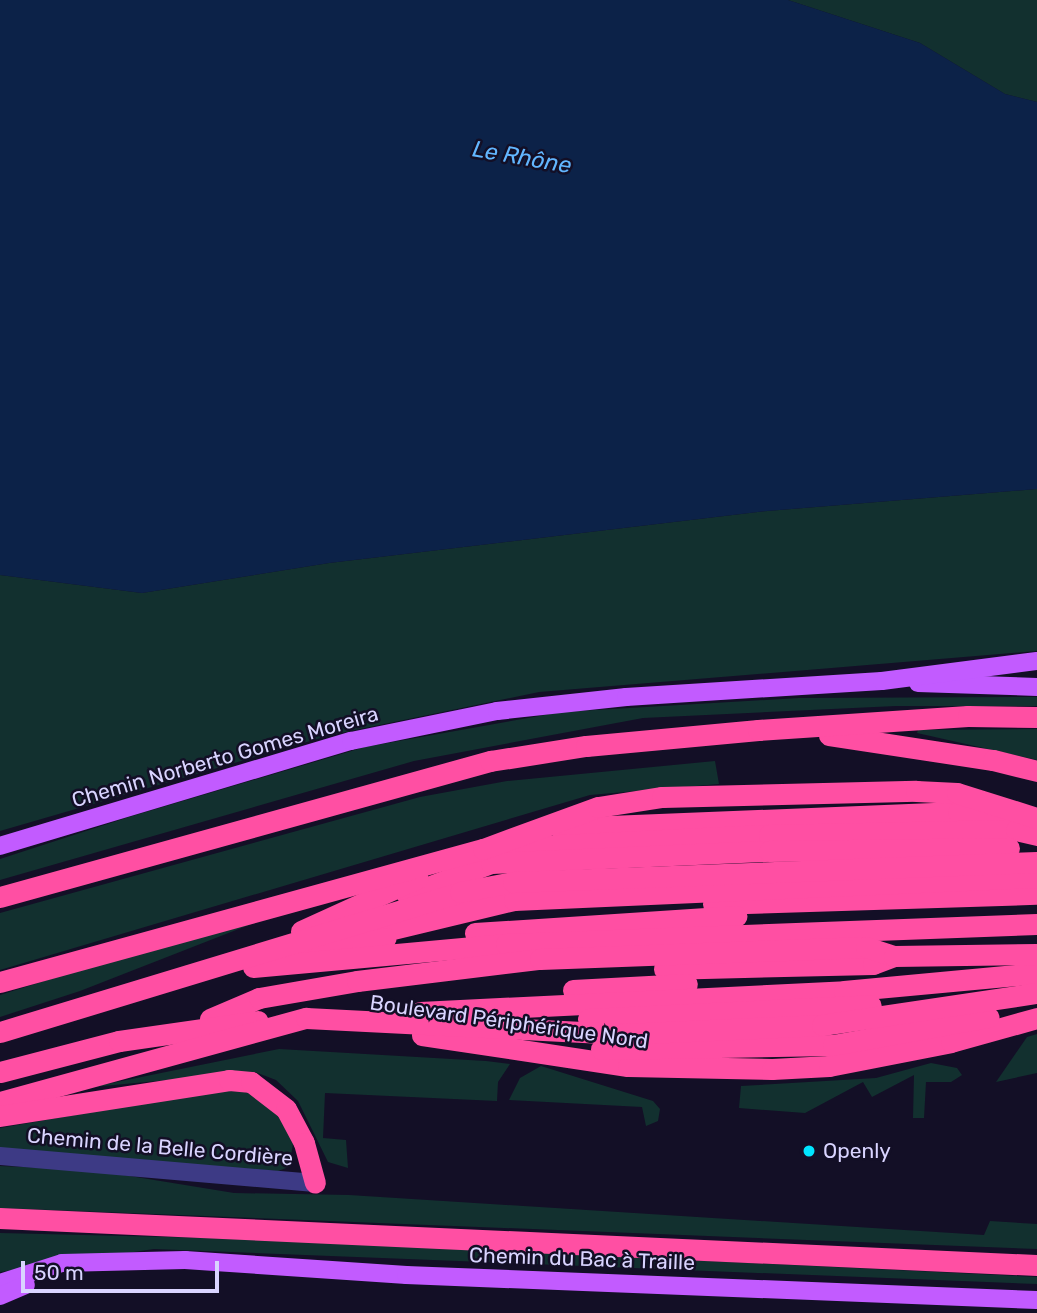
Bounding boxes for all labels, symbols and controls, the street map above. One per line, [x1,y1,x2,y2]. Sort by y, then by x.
water label: Le Rhône [470,135,574,179]
street label: Chemin Norberto Gomes Moreira [69,701,381,813]
street label: Boulevard Périphérique Nord [368,990,650,1054]
street label: Chemin de la Belle Cordière [26,1123,294,1171]
place label: Openly [823,1138,891,1164]
marker: Openly [801,1143,817,1159]
street label: Chemin du Bac à Traille [468,1242,696,1276]
scale bar [24,1246,222,1290]
text: 50 m [34,1260,84,1285]

